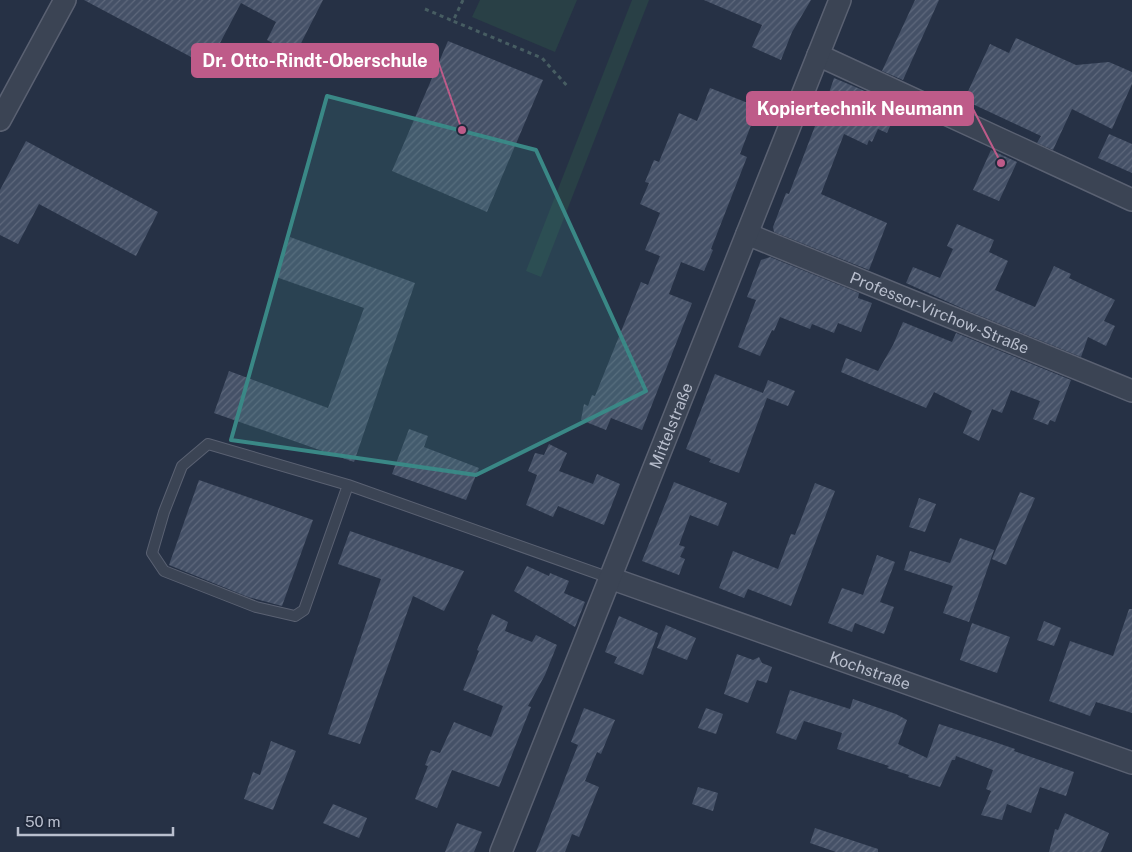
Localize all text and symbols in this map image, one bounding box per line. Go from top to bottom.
callout: Dr. Otto-Rindt-Oberschule [192,44,438,77]
text: Dr. Otto-Rindt-Oberschule [202,50,428,71]
callout: Kopiertechnik Neumann [747,92,973,125]
text: Kopiertechnik Neumann [757,98,963,119]
street label: Professor-Virchow-Straße [847,268,1032,358]
street label: Mittelstraße [646,380,697,471]
street label: Kochstraße [827,648,913,694]
scale bar [18,804,172,836]
text: 50 m [25,813,60,830]

